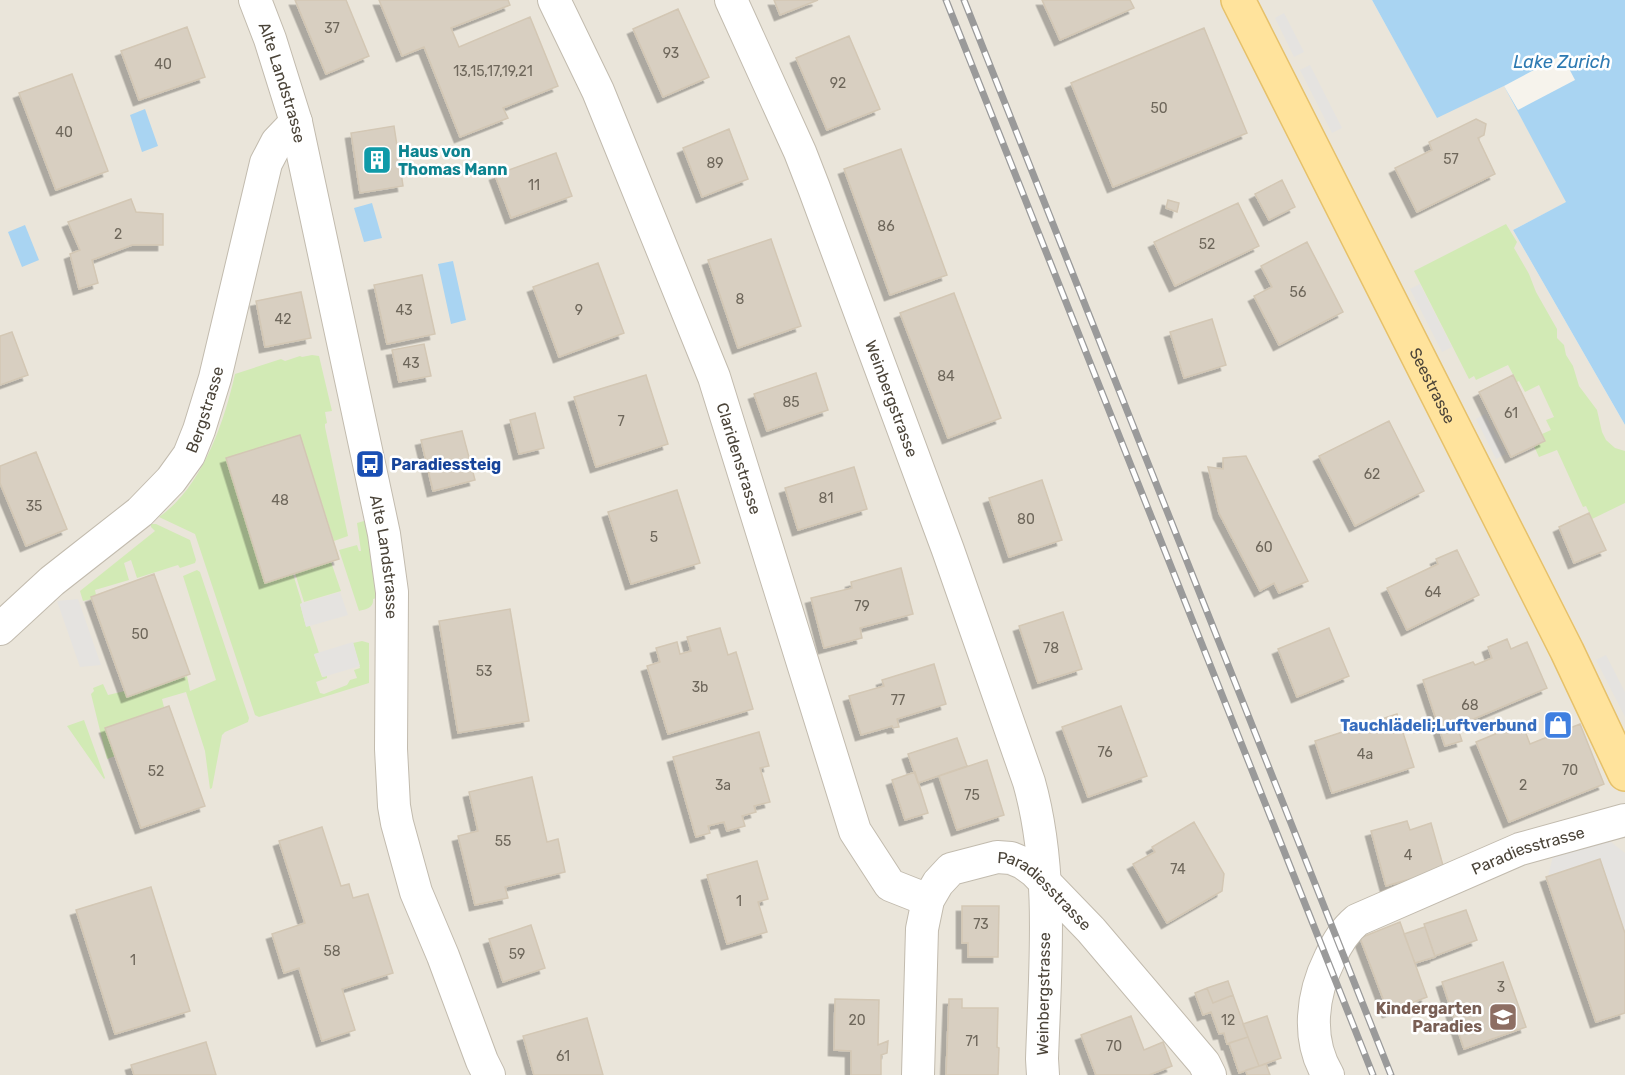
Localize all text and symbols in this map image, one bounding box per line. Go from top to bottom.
street label: Alte Landstrasse [254,19,309,145]
house number: 37 [324,20,340,37]
house number: 93 [663,45,679,62]
water label: Lake Zurich [1513,51,1611,73]
house number: 40 [154,56,172,73]
house number: 13,15,17,19,21 [453,63,533,80]
house number: 92 [830,75,846,92]
house number: 50 [1150,100,1168,117]
house number: 40 [55,124,73,141]
place label: Haus von Thomas Mann [398,142,508,179]
building icon: Haus von Thomas Mann [361,144,393,176]
house number: 57 [1443,151,1459,168]
house number: 89 [706,155,724,172]
house number: 11 [528,177,540,194]
house number: 86 [877,218,895,235]
house number: 2 [114,226,122,243]
house number: 52 [1199,236,1215,253]
house number: 56 [1290,284,1306,301]
house number: 8 [736,291,745,308]
house number: 43 [395,302,413,319]
house number: 9 [575,302,583,319]
house number: 42 [275,311,291,328]
street label: Weinbergstrasse [861,337,922,460]
street label: Seestrasse [1405,345,1459,427]
house number: 43 [402,355,420,372]
street label: Bergstrasse [182,365,227,456]
house number: 84 [937,368,955,385]
house number: 85 [782,394,800,411]
street label: Claridenstrasse [713,400,765,517]
house number: 61 [1504,405,1518,422]
house number: 7 [617,413,625,430]
bus stop icon: Paradiessteig [354,448,386,480]
place label: Paradiessteig [391,455,501,474]
house number: 62 [1364,466,1380,483]
house number: 81 [819,490,833,507]
house number: 48 [271,492,289,509]
street label: Alte Landstrasse [366,493,401,619]
house number: 35 [26,498,42,515]
house number: 80 [1017,511,1035,528]
house number: 5 [650,529,658,546]
house number: 60 [1255,539,1273,556]
house number: 64 [1424,584,1442,601]
house number: 79 [854,598,870,615]
house number: 50 [131,626,149,643]
house number: 78 [1043,640,1059,657]
house number: 53 [476,663,492,680]
house number: 3b [692,679,708,696]
house number: 77 [891,692,905,709]
house number: 68 [1461,697,1479,714]
shop icon: Tauchlädeli;Luftverbund [1542,709,1574,741]
place label: Tauchlädeli;Luftverbund [1340,716,1537,735]
house number: 76 [1097,744,1113,761]
house number: 4a [1357,746,1373,763]
house number: 70 [1562,762,1578,779]
house number: 52 [148,763,164,780]
house number: 3a [715,777,731,794]
house number: 2 [1519,777,1527,794]
house number: 75 [964,787,980,804]
street label: Paradiesstrasse [1468,823,1587,879]
house number: 55 [495,833,511,850]
house number: 4 [1404,847,1413,864]
street label: Paradiesstrasse [997,848,1095,935]
house number: 74 [1170,861,1186,878]
house number: 1 [736,893,742,910]
house number: 73 [973,916,989,933]
street label: Weinbergstrasse [1033,932,1054,1056]
house number: 58 [323,943,341,960]
house number: 59 [509,946,525,963]
house number: 1 [130,952,136,969]
house number: 3 [1497,979,1505,996]
place label: Kindergarten Paradies [1376,999,1482,1036]
school or university icon: Kindergarten Paradies [1487,1001,1519,1033]
house number: 20 [848,1012,866,1029]
house number: 12 [1221,1012,1235,1029]
house number: 71 [965,1033,979,1050]
house number: 70 [1106,1038,1122,1055]
house number: 61 [556,1048,570,1065]

